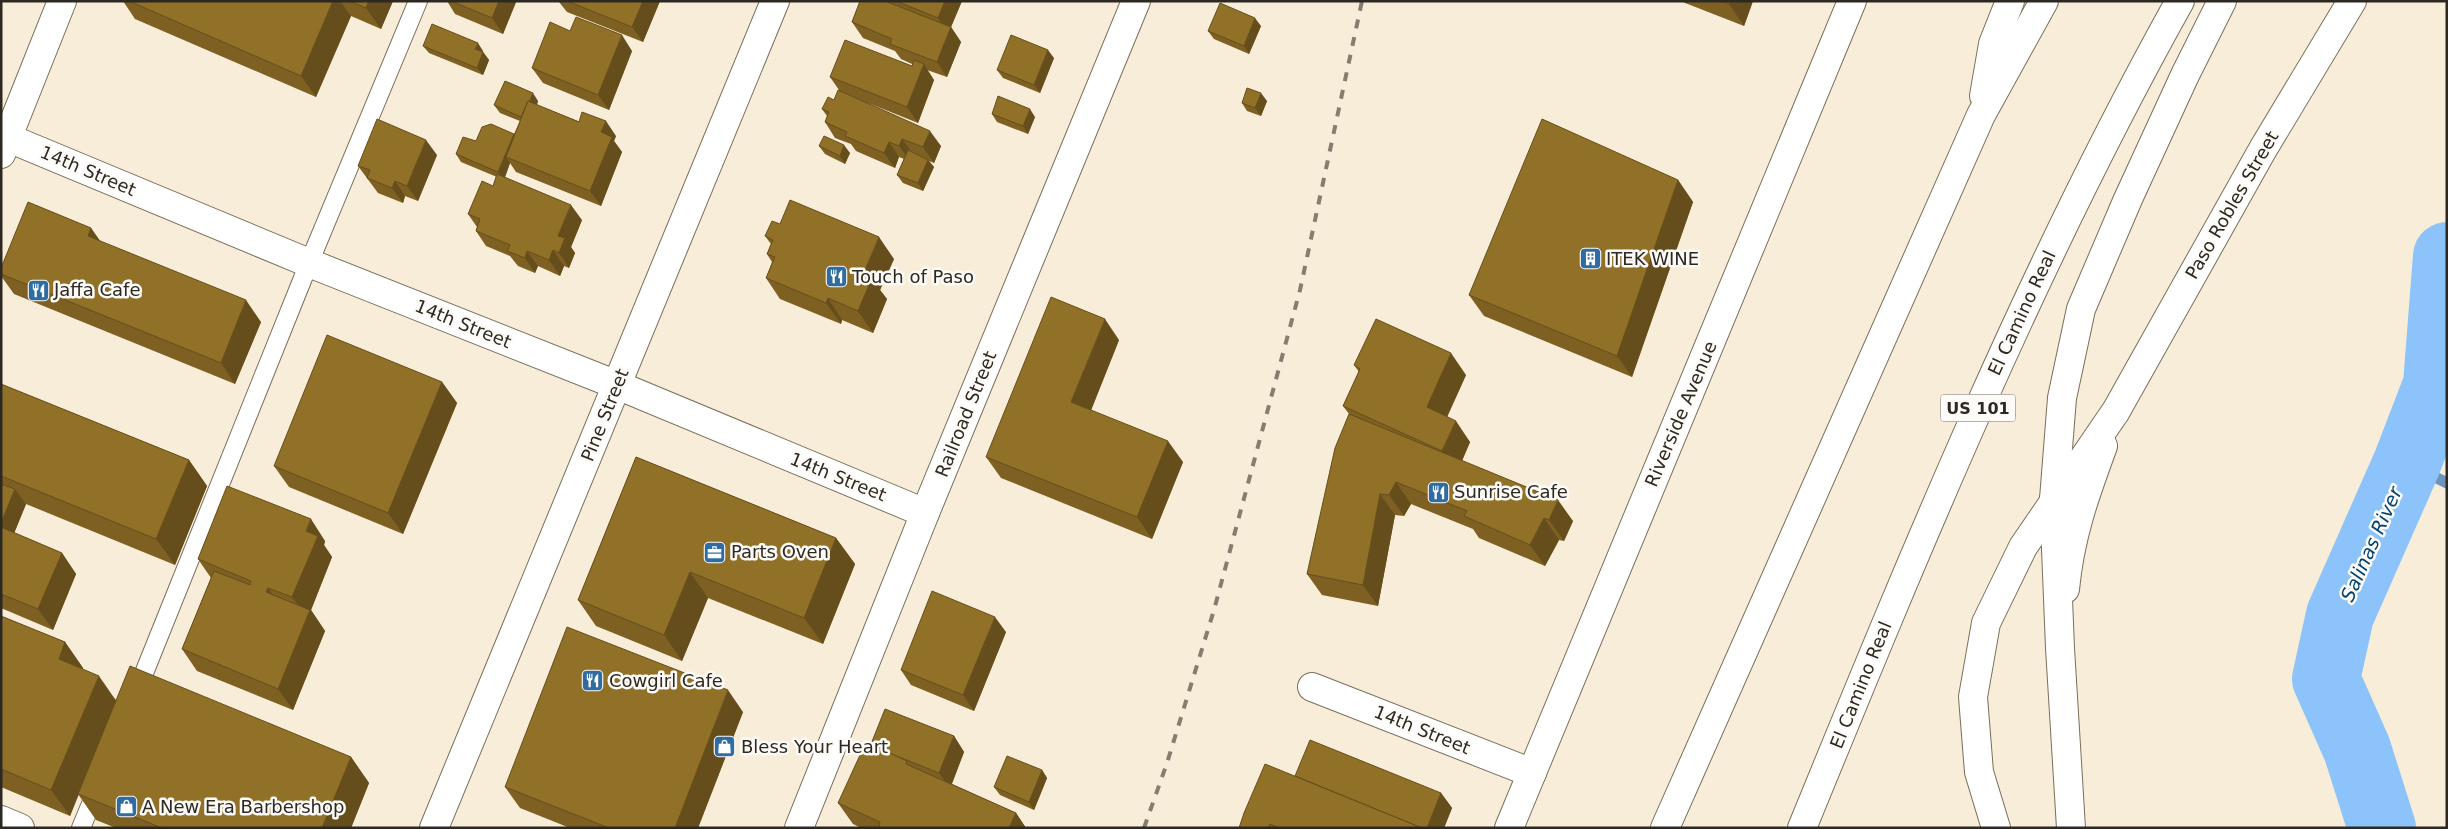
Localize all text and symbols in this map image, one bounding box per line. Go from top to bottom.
street label: Paso Robles Street [2181,127,2282,282]
street label: 14th Street [37,141,139,200]
building icon: ITEK WINE [1578,247,1602,271]
street label: El Camino Real [1983,247,2060,378]
place label: ITEK WINE [1606,248,1699,269]
restaurant icon: Touch of Paso [824,265,848,289]
place label: Touch of Paso [851,266,974,287]
restaurant icon: Jaffa Cafe [26,278,50,302]
place label: Jaffa Cafe [53,279,141,300]
street label: 14th Street [412,295,514,352]
street label: Riverside Avenue [1640,338,1721,490]
street label: Railroad Street [931,348,1000,480]
street label: Pine Street [576,365,633,464]
road number: US 101 [1940,394,2016,422]
street label: 14th Street [787,448,889,505]
restaurant icon: Sunrise Cafe [1426,480,1450,504]
place label: Sunrise Cafe [1454,481,1568,502]
water label: Salinas River [2336,482,2407,605]
office icon: Parts Oven [703,540,727,564]
place label: Parts Oven [731,541,829,562]
street label: El Camino Real [1825,618,1896,751]
restaurant icon: Cowgirl Cafe [581,669,605,693]
place label: Cowgirl Cafe [609,670,723,691]
street label: 14th Street [1371,701,1473,758]
shop icon: Bless Your Heart [713,735,737,759]
place label: Bless Your Heart [741,736,888,757]
shop icon: A New Era Barbershop [114,795,138,819]
place label: A New Era Barbershop [142,796,344,817]

